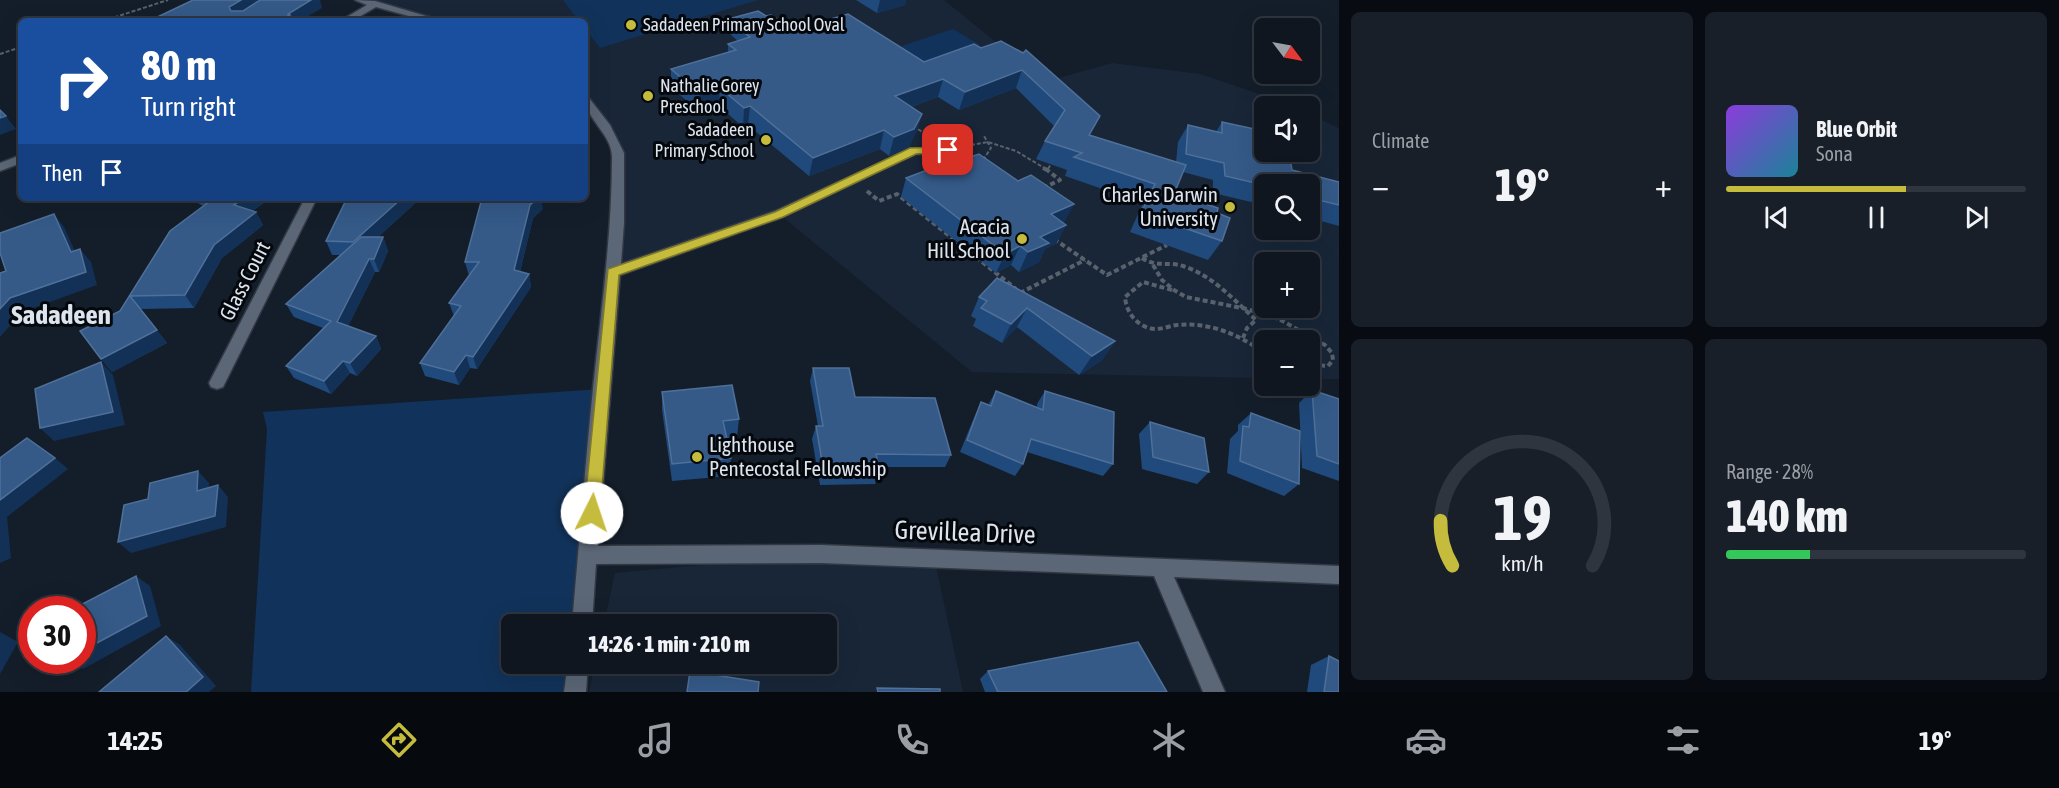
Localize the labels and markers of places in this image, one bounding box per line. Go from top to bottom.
place label: Sadadeen Primary School Oval [643,14,845,35]
marker: Sadadeen Primary School Oval [624,18,638,32]
place label: Nathalie Gorey Preschool [660,75,760,117]
marker: Nathalie Gorey Preschool [641,89,655,103]
place label: Sadadeen Primary School [655,119,754,161]
pin [922,124,973,175]
marker: Sadadeen Primary School [759,133,773,147]
place label: Charles Darwin University [1102,182,1218,230]
marker: Charles Darwin University [1223,200,1237,214]
place label: Acacia Hill School [927,214,1010,262]
marker: Acacia Hill School [1015,232,1029,246]
place label: Lighthouse Pentecostal Fellowship [709,432,886,480]
marker: Lighthouse Pentecostal Fellowship [690,450,704,464]

